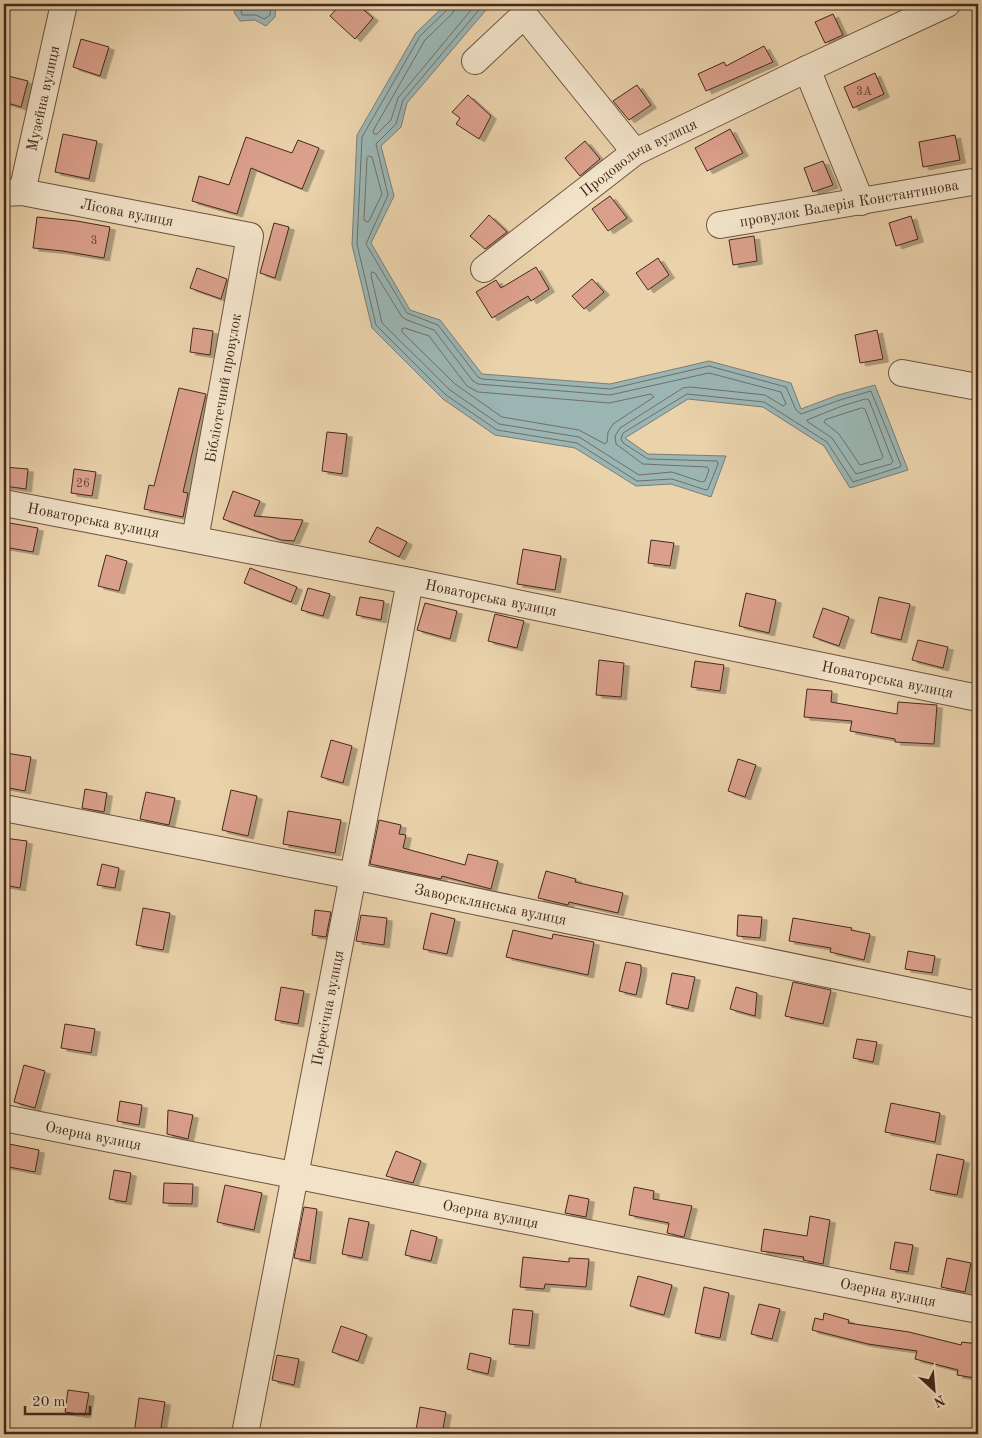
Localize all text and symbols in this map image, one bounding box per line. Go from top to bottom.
street label: Музейна вулиця [25,44,64,153]
house number: 3A [856,86,872,98]
street label: Продовольча вулиця [578,117,700,200]
street label: провулок Валерія Константинова [739,178,961,231]
street label: Лісова вулиця [79,197,175,230]
house number: 3 [91,235,97,247]
street label: Бібліотечний провулок [204,312,245,464]
house number: 26 [76,478,90,490]
street label: Новаторська вулиця [26,502,161,542]
street label: Новаторська вулиця [423,578,558,620]
street label: Новаторська вулиця [820,660,955,702]
street label: Заворсклянська вулиця [413,883,568,929]
street label: Пересічна вулиця [310,949,347,1067]
street label: Озерна вулиця [44,1120,143,1154]
street label: Озерна вулиця [441,1199,540,1232]
street label: Озерна вулиця [838,1277,937,1311]
north arrow [910,1366,960,1416]
scale bar [25,1383,90,1415]
text: N [931,1392,947,1410]
text: 20 m [32,1395,66,1410]

